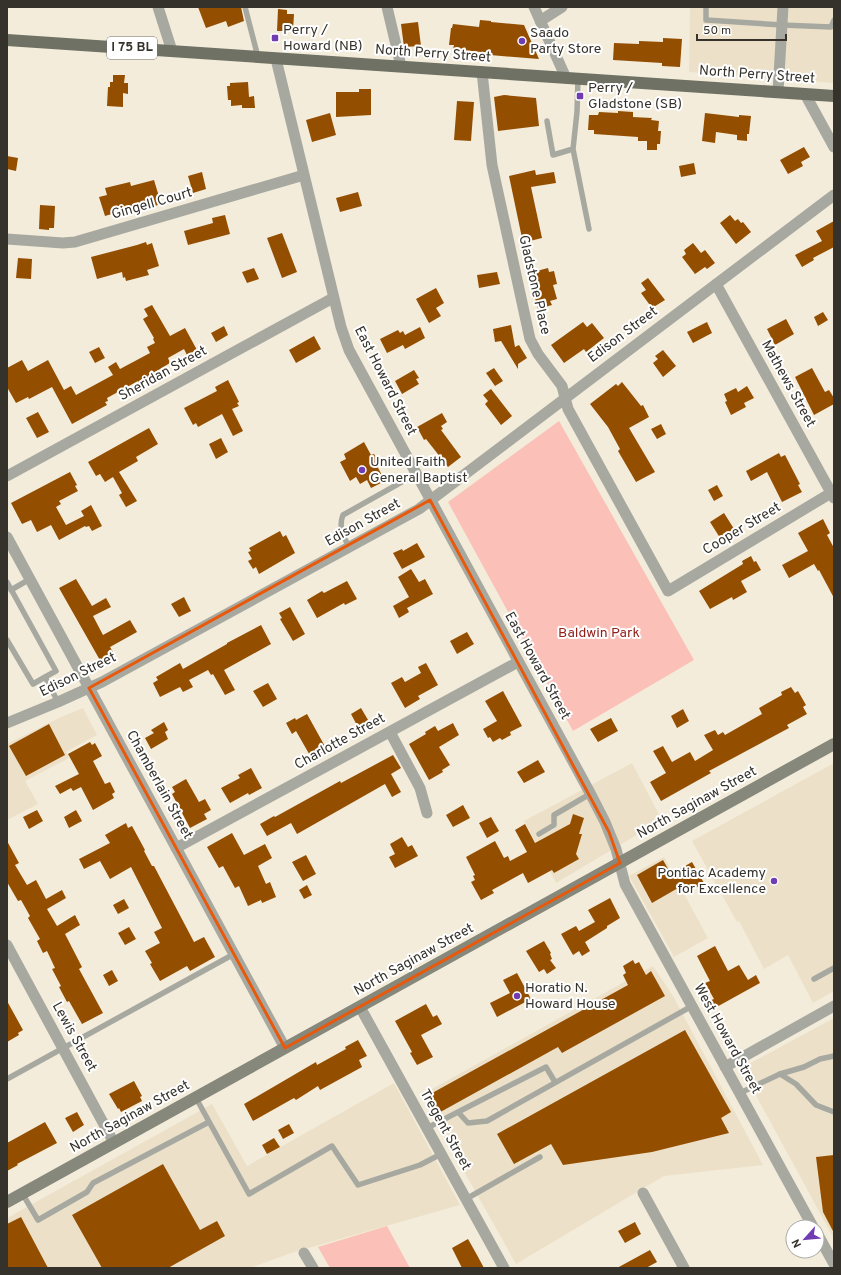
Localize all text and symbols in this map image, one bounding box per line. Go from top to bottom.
scale bar [697,16,786,42]
place label: Perry / Howard (NB) [283,22,363,55]
text: 50 m [703,23,731,39]
place label: Saado Party Store [530,25,601,58]
marker: Perry / Howard (NB) [270,33,280,43]
marker: Saado Party Store [517,36,527,46]
road number: I 75 BL [107,37,157,59]
street label: North Perry Street [374,41,492,67]
street label: North Perry Street [698,62,816,88]
place label: Perry / Gladstone (SB) [588,80,682,113]
marker: Perry / Gladstone (SB) [575,91,585,101]
street label: Gingell Court [110,184,194,224]
street label: Gladstone Place [514,234,554,336]
street label: Edison Street [585,303,661,367]
street label: East Howard Street [350,323,420,439]
street label: Mathews Street [757,338,819,430]
street label: Sheridan Street [116,343,210,405]
place label: United Faith General Baptist [370,454,467,487]
marker: United Faith General Baptist [357,465,367,475]
street label: Edison Street [322,495,404,551]
street label: Cooper Street [700,499,784,559]
street label: East Howard Street [500,609,574,723]
park label: Baldwin Park [558,625,640,642]
street label: Edison Street [37,649,119,701]
street label: Charlotte Street [292,710,388,774]
street label: Chamberlain Street [122,728,196,842]
street label: North Saginaw Street [634,763,760,843]
place label: Pontiac Academy for Excellence [657,865,766,898]
marker: Pontiac Academy for Excellence [769,876,779,886]
street label: North Saginaw Street [351,920,477,1000]
place label: Horatio N. Howard House [525,980,616,1013]
street label: West Howard Street [690,981,764,1097]
marker: Horatio N. Howard House [512,991,522,1001]
street label: Lewis Street [48,999,100,1075]
street label: North Saginaw Street [67,1077,193,1157]
street label: Tregent Street [416,1086,474,1174]
north arrow [785,1219,825,1259]
text: N [789,1236,805,1250]

